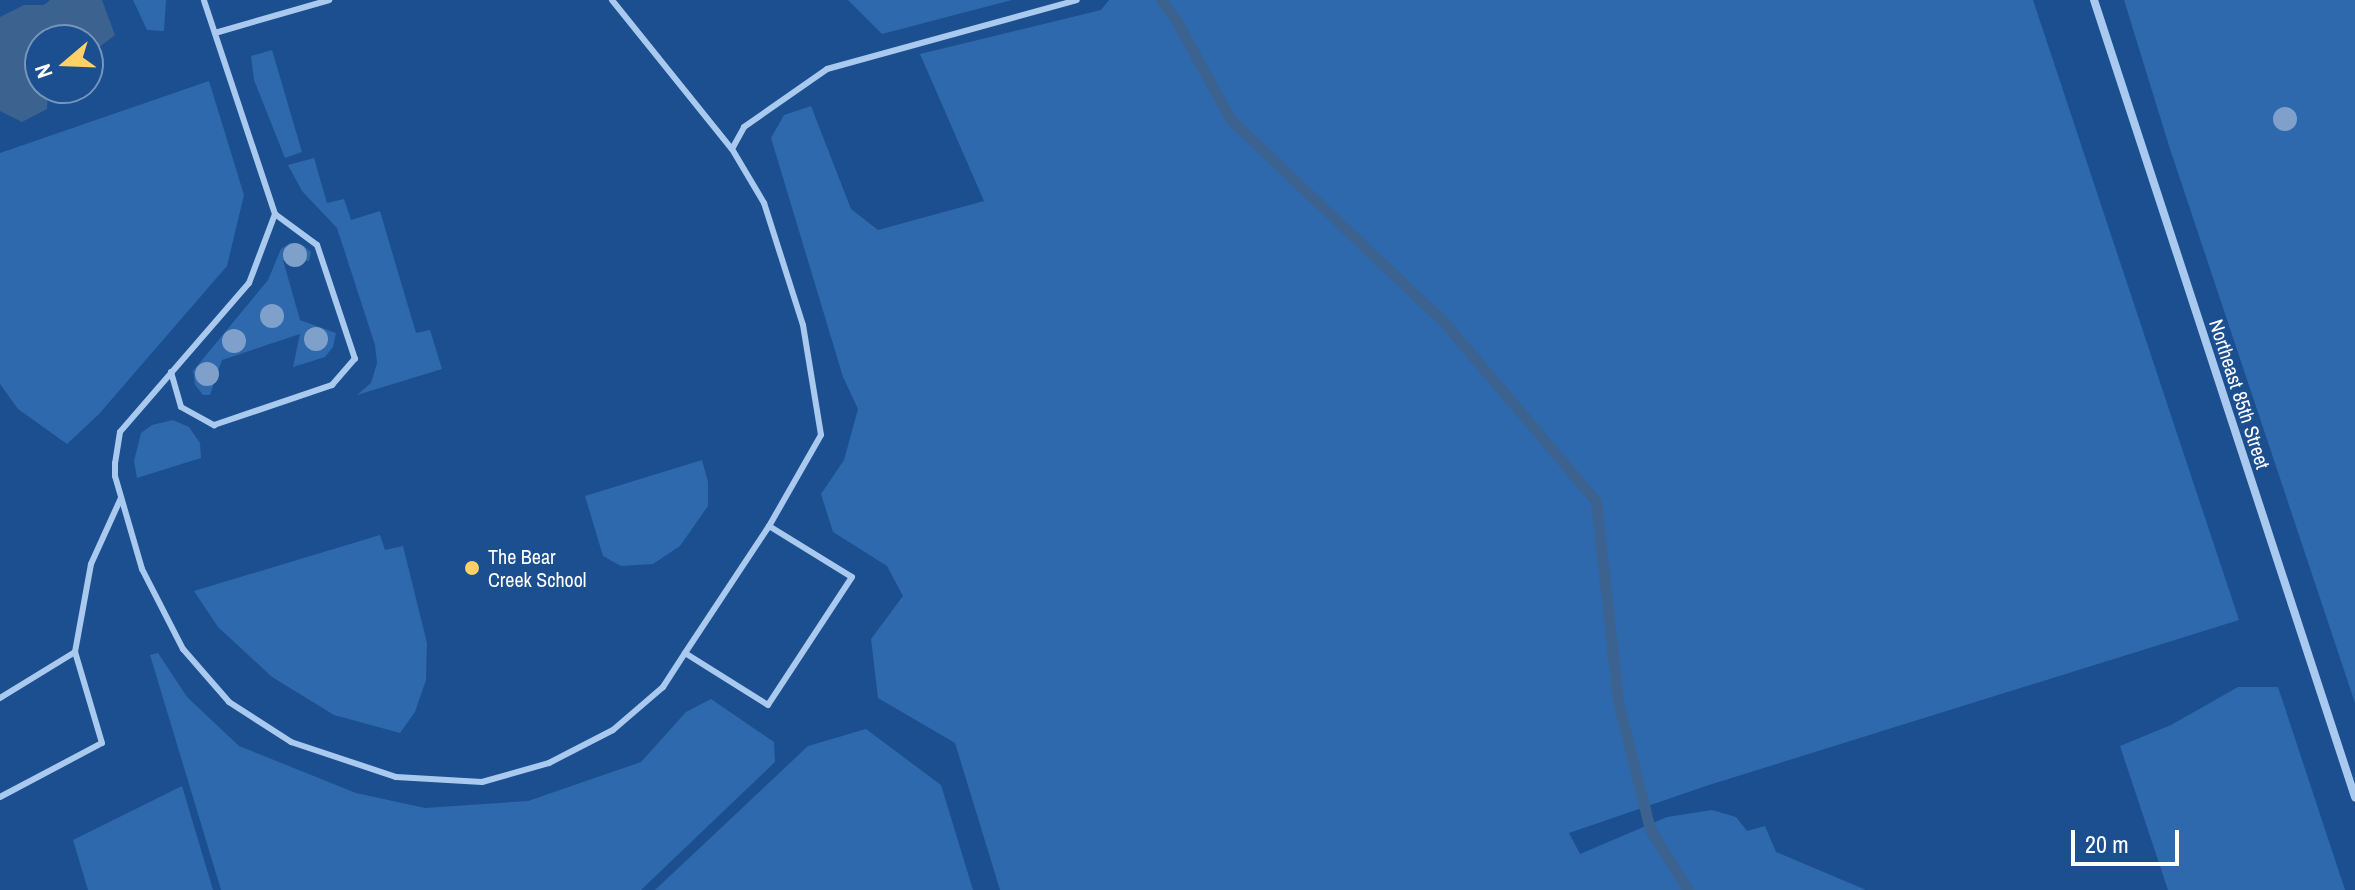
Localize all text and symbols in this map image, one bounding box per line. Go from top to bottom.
north arrow [24,24,104,104]
text: N [27,60,60,82]
street label: Northeast 85th Street [2204,316,2276,472]
place label: The Bear Creek School [488,544,586,591]
marker: The Bear Creek School [463,559,481,577]
scale bar [2075,814,2183,864]
text: 20 m [2085,828,2129,860]

